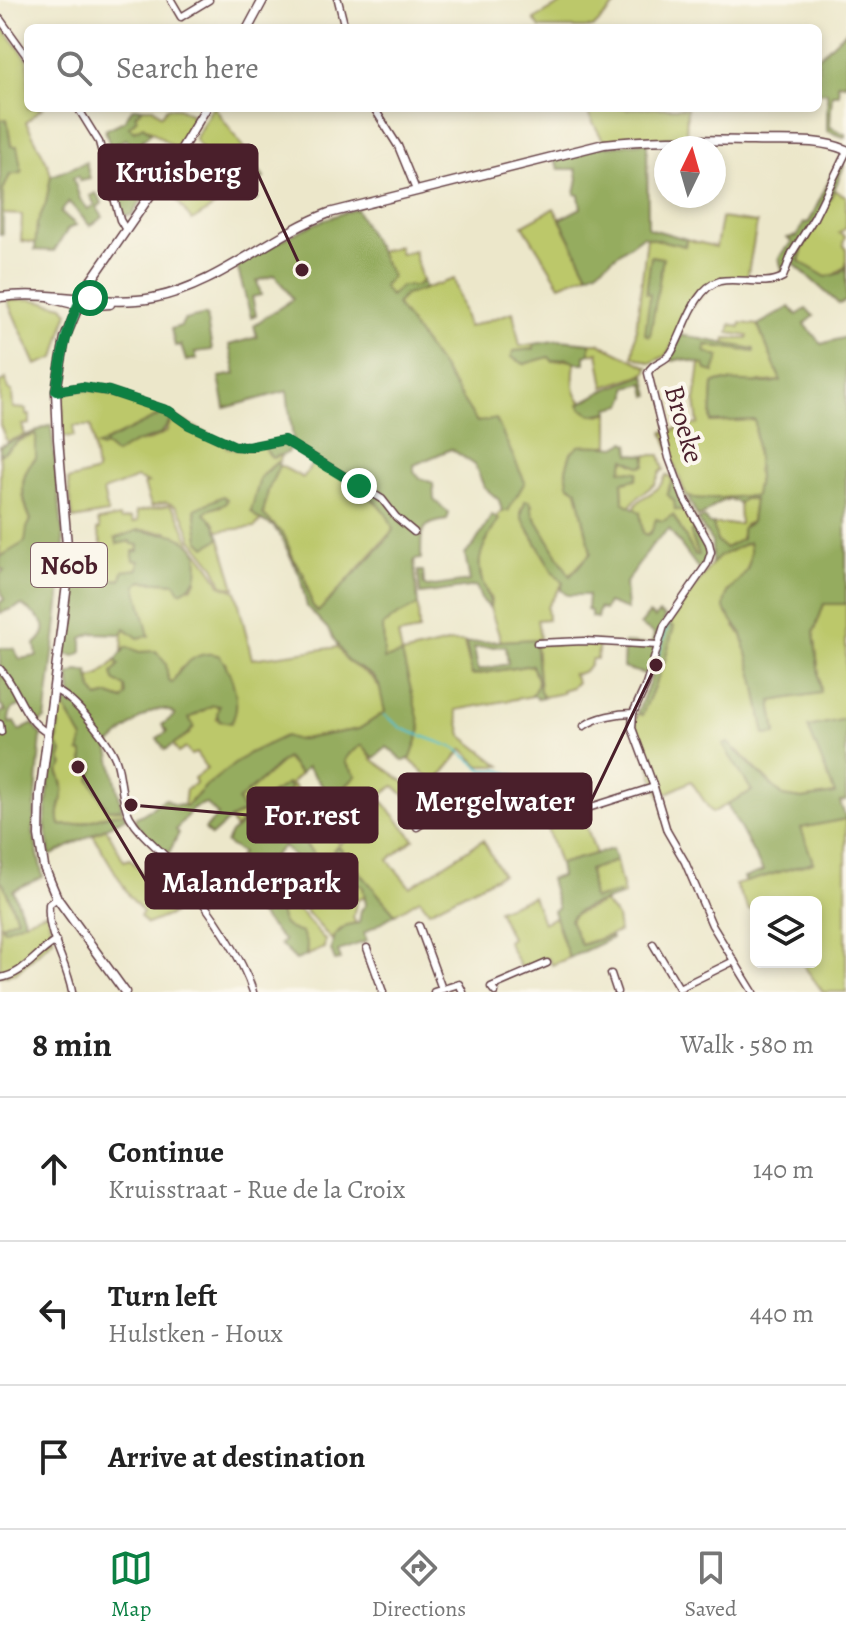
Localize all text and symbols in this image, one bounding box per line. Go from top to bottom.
search box [24,24,822,112]
icon: search [52,46,96,90]
text: Search here [116,48,259,88]
north arrow [654,136,726,208]
callout: Kruisberg [99,145,257,199]
text: Kruisberg [115,152,242,192]
route start [72,280,108,316]
street label: Broeke [655,381,713,467]
route end [341,468,377,504]
road number: N60b [31,543,107,587]
callout: Mergelwater [399,774,591,828]
text: Mergelwater [415,781,575,821]
callout: For.rest [248,788,377,842]
text: For.rest [264,795,360,835]
callout: Malanderpark [146,854,357,908]
text: Malanderpark [161,862,341,902]
map controls [750,896,822,968]
button: layers [750,896,822,968]
text: 8 min [32,1021,112,1068]
text: Walk · 580 m [681,1027,814,1062]
text: Continue [108,1132,224,1172]
icon: ahead [32,1147,76,1191]
text: 140 m [753,1152,814,1187]
text: Kruisstraat - Rue de la Croix [108,1172,405,1207]
text: Turn left [108,1276,217,1316]
icon: left [32,1291,76,1335]
text: 440 m [750,1296,814,1331]
text: Hulstken - Houx [108,1316,283,1351]
icon: arrive [32,1435,76,1479]
text: Arrive at destination [108,1437,365,1477]
tab: Map [109,1546,153,1624]
tab: Directions [372,1546,466,1624]
tab: Saved [685,1546,737,1624]

